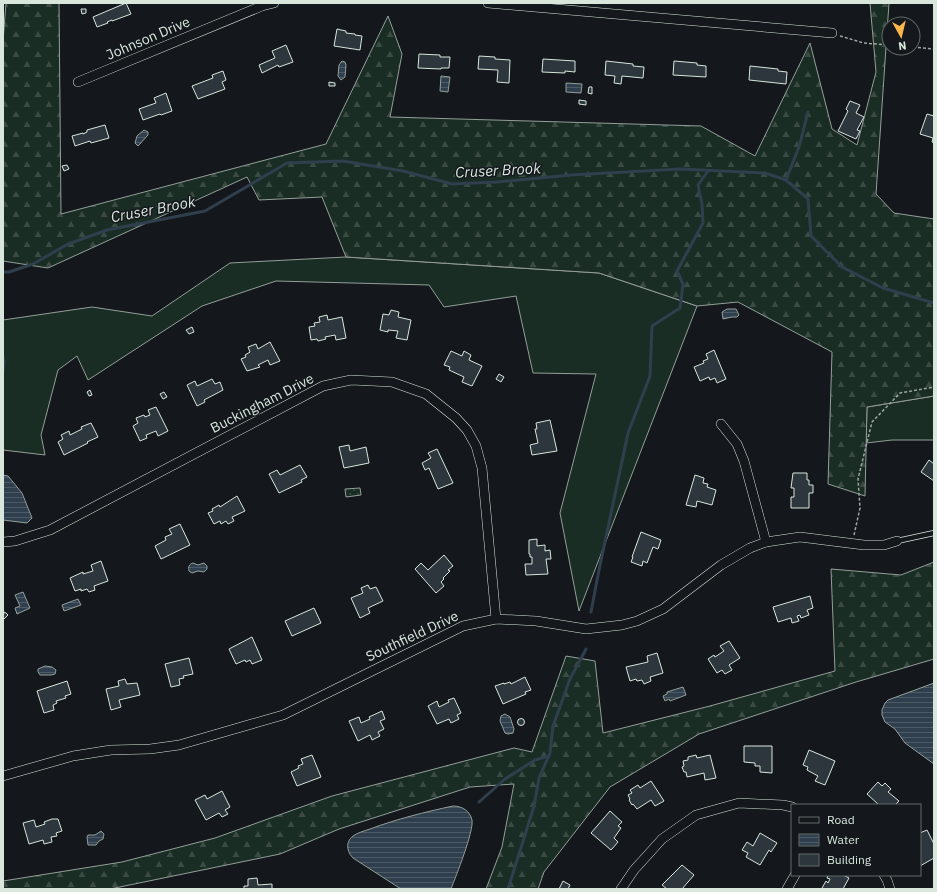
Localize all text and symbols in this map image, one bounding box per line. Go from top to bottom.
street label: Johnson Drive [103,12,193,64]
north arrow [881,16,921,56]
text: N [897,38,907,53]
water label: Cruser Brook [455,158,542,182]
water label: Cruser Brook [109,191,197,227]
street label: Buckingham Drive [207,369,317,437]
street label: Southfield Drive [363,607,461,665]
legend [791,804,921,876]
text: Road [827,812,855,827]
text: Water [827,832,860,847]
text: Building [827,852,872,867]

